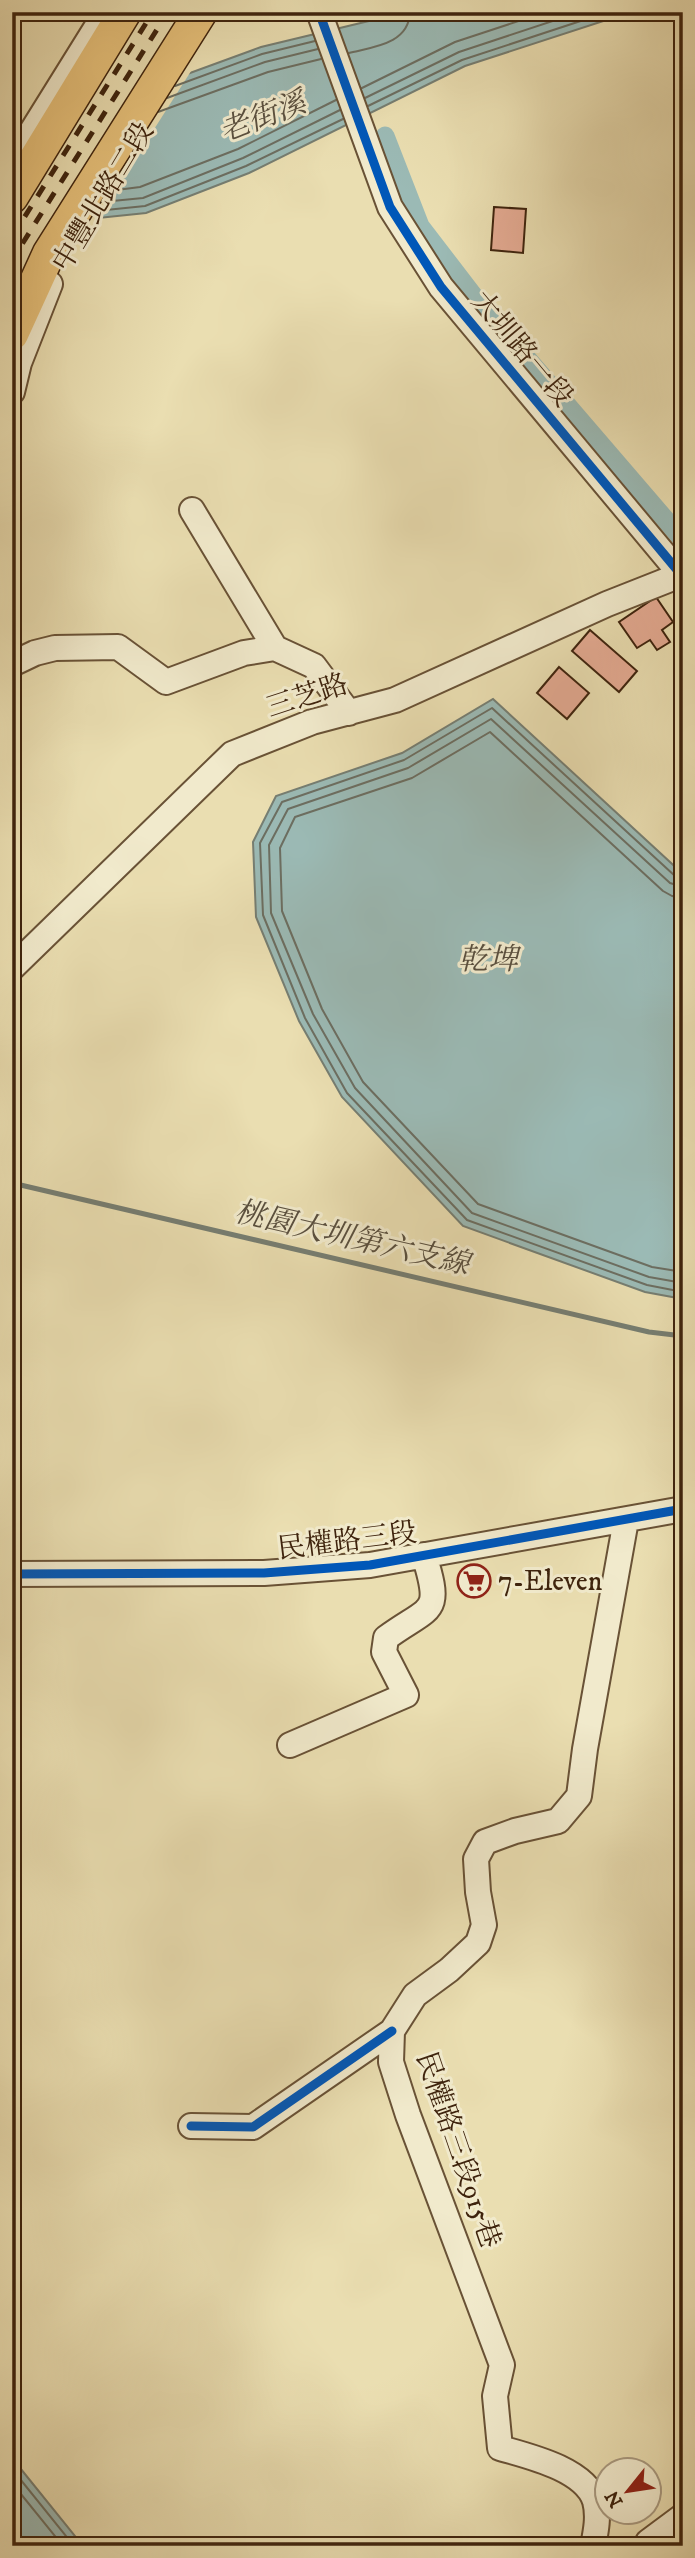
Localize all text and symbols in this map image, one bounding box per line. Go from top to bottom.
water label: 老街溪 [214,84,314,151]
street label: 中豐北路二段 [45,116,161,278]
street label: 大圳路一段 [464,284,580,414]
street label: 三芝路 [262,666,352,726]
water label: 乾埤 [458,942,522,979]
water label: 桃園大圳第六支線 [231,1194,476,1285]
street label: 民權路三段 [275,1515,419,1567]
supermarket icon: 7-Eleven [455,1562,493,1600]
place label: 7-Eleven [498,1564,603,1599]
street label: 民權路三段915巷 [408,2047,508,2253]
north arrow [594,2456,664,2526]
text: N [601,2486,628,2511]

